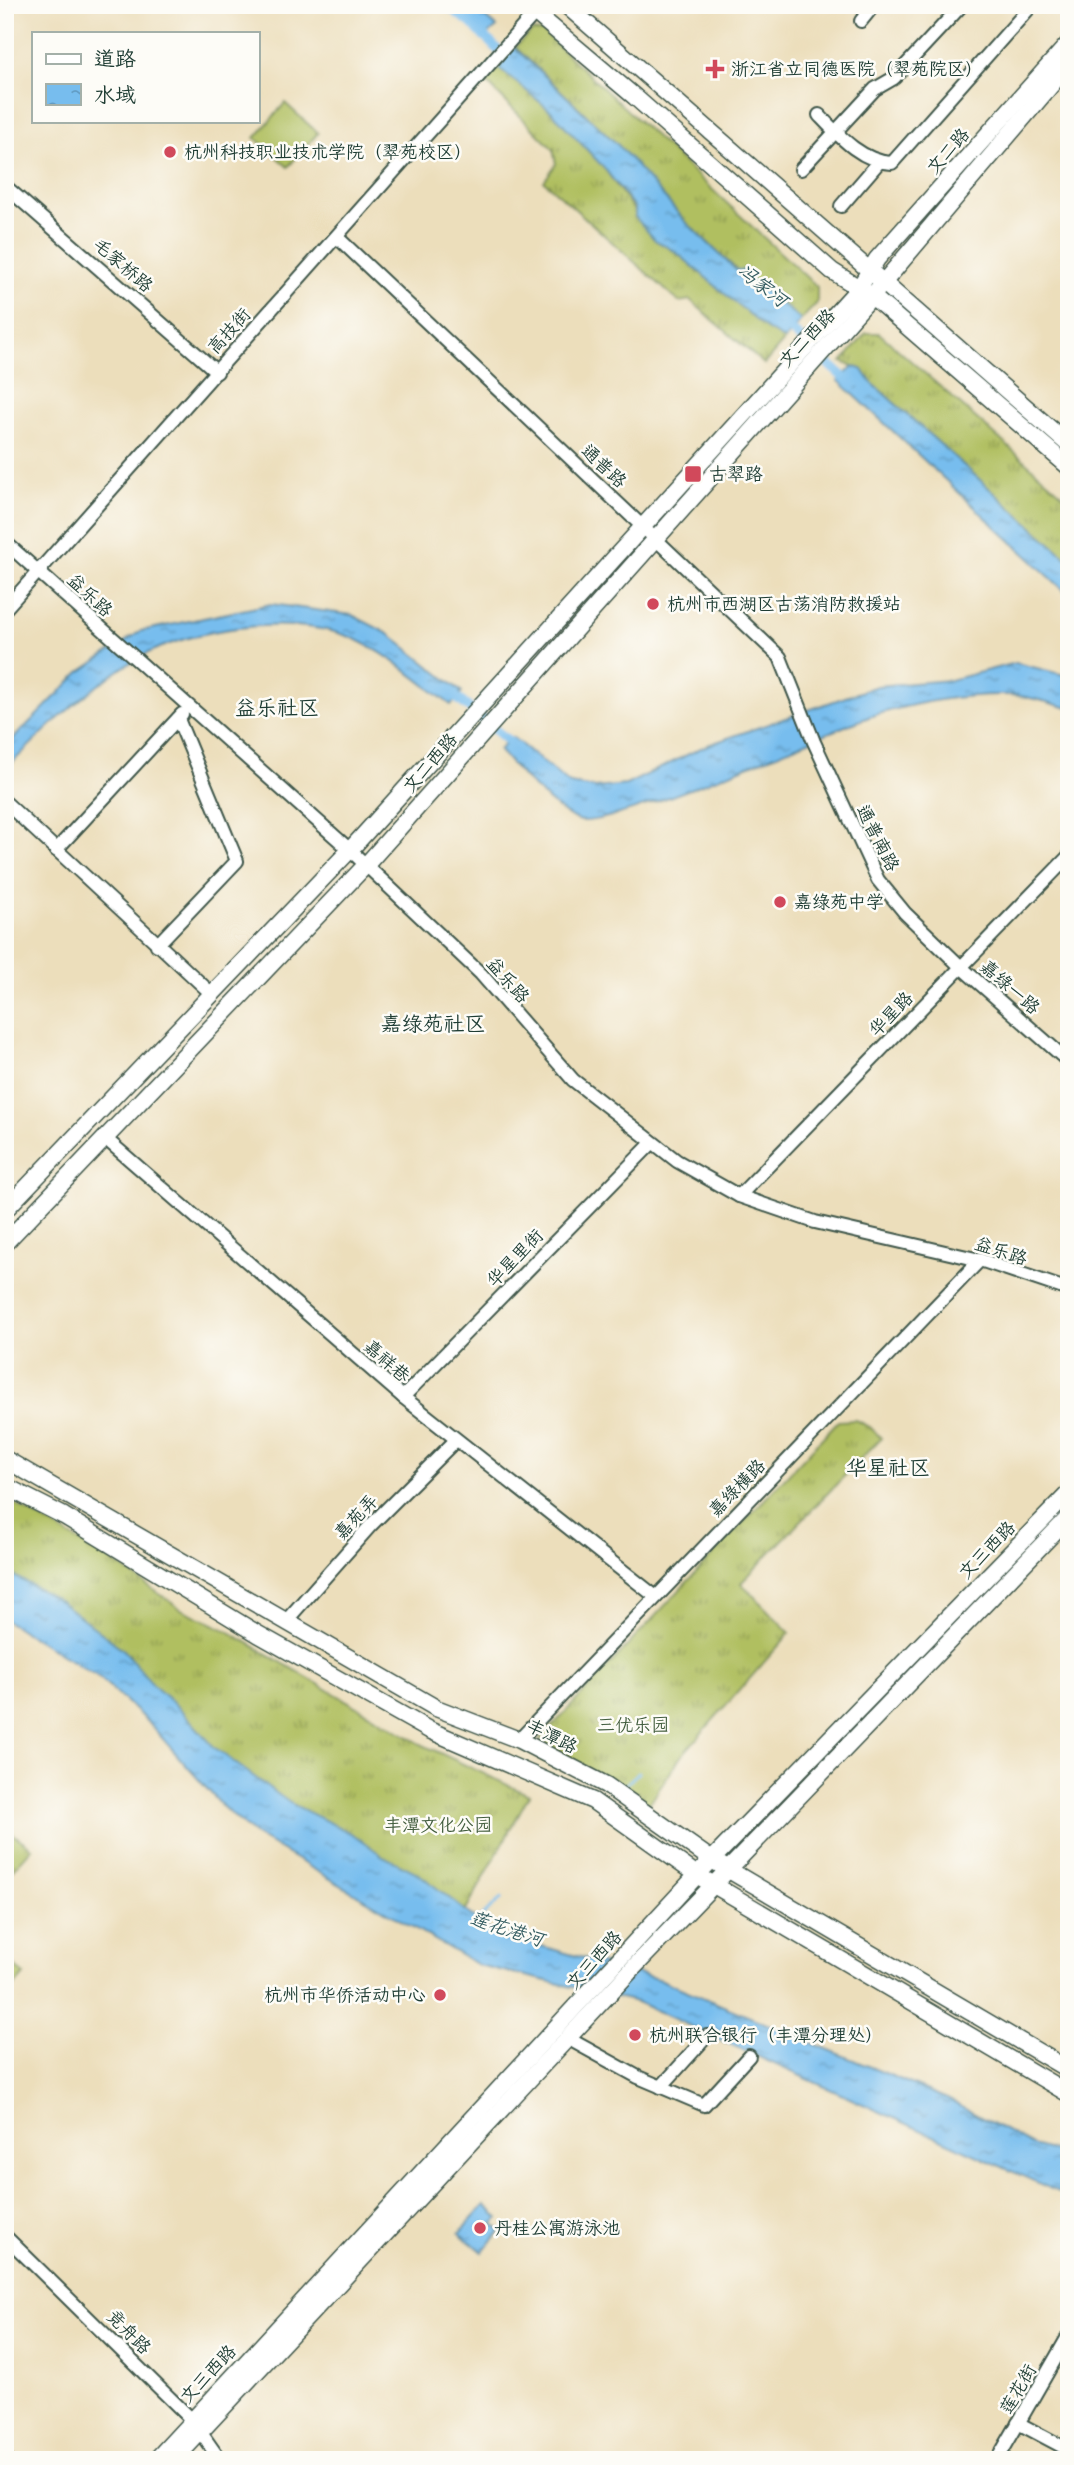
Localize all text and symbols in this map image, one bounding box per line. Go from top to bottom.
legend [32,32,259,122]
text: 道路 [94,44,136,71]
place label: 浙江省立同德医院（翠苑院区） [731,56,983,80]
marker: 浙江省立同德医院（翠苑院区） [705,59,725,79]
text: 水域 [94,80,136,107]
street label: 文二路 [920,122,974,179]
place label: 杭州科技职业技术学院（翠苑校区） [184,139,472,163]
marker: 杭州科技职业技术学院（翠苑校区） [162,144,178,160]
street label: 毛家桥路 [89,232,159,297]
water label: 冯家河 [733,257,796,314]
street label: 高技街 [201,302,255,358]
street label: 文二西路 [773,303,840,372]
street label: 通普路 [577,438,633,492]
place label: 古翠路 [709,461,763,485]
marker: 古翠路 [683,464,703,484]
street label: 益乐路 [63,567,119,621]
place label: 杭州市西湖区古荡消防救援站 [667,591,901,615]
marker: 杭州市西湖区古荡消防救援站 [645,596,661,612]
district label: 益乐社区 [235,693,319,720]
street label: 文二西路 [397,727,462,797]
street label: 通普南路 [852,800,906,875]
place label: 嘉绿苑中学 [794,889,884,913]
marker: 嘉绿苑中学 [772,894,788,910]
street label: 益乐路 [482,951,536,1008]
street label: 嘉绿一路 [976,954,1046,1019]
street label: 华星路 [863,986,918,1041]
district label: 嘉绿苑社区 [381,1009,486,1036]
street label: 华星里街 [481,1223,548,1292]
street label: 益乐路 [972,1230,1031,1270]
street label: 嘉祥巷 [359,1333,416,1387]
street label: 嘉绿横路 [703,1453,770,1522]
district label: 华星社区 [846,1453,930,1480]
street label: 嘉苑弄 [328,1488,382,1544]
street label: 文三西路 [953,1515,1020,1584]
street label: 丰潭路 [523,1712,582,1758]
park label: 三优乐园 [597,1712,669,1736]
park label: 丰潭文化公园 [384,1812,492,1836]
water label: 莲花港河 [467,1904,550,1952]
street label: 文三西路 [560,1925,626,1994]
place label: 杭州市华侨活动中心 [264,1982,426,2006]
marker: 杭州市华侨活动中心 [432,1987,448,2003]
place label: 杭州联合银行（丰潭分理处） [649,2022,883,2046]
marker: 杭州联合银行（丰潭分理处） [627,2027,643,2043]
place label: 丹桂公寓游泳池 [494,2215,620,2239]
marker: 丹桂公寓游泳池 [472,2220,488,2236]
street label: 竞舟路 [102,2304,157,2359]
street label: 文三西路 [174,2339,241,2408]
street label: 莲花街 [993,2359,1041,2418]

